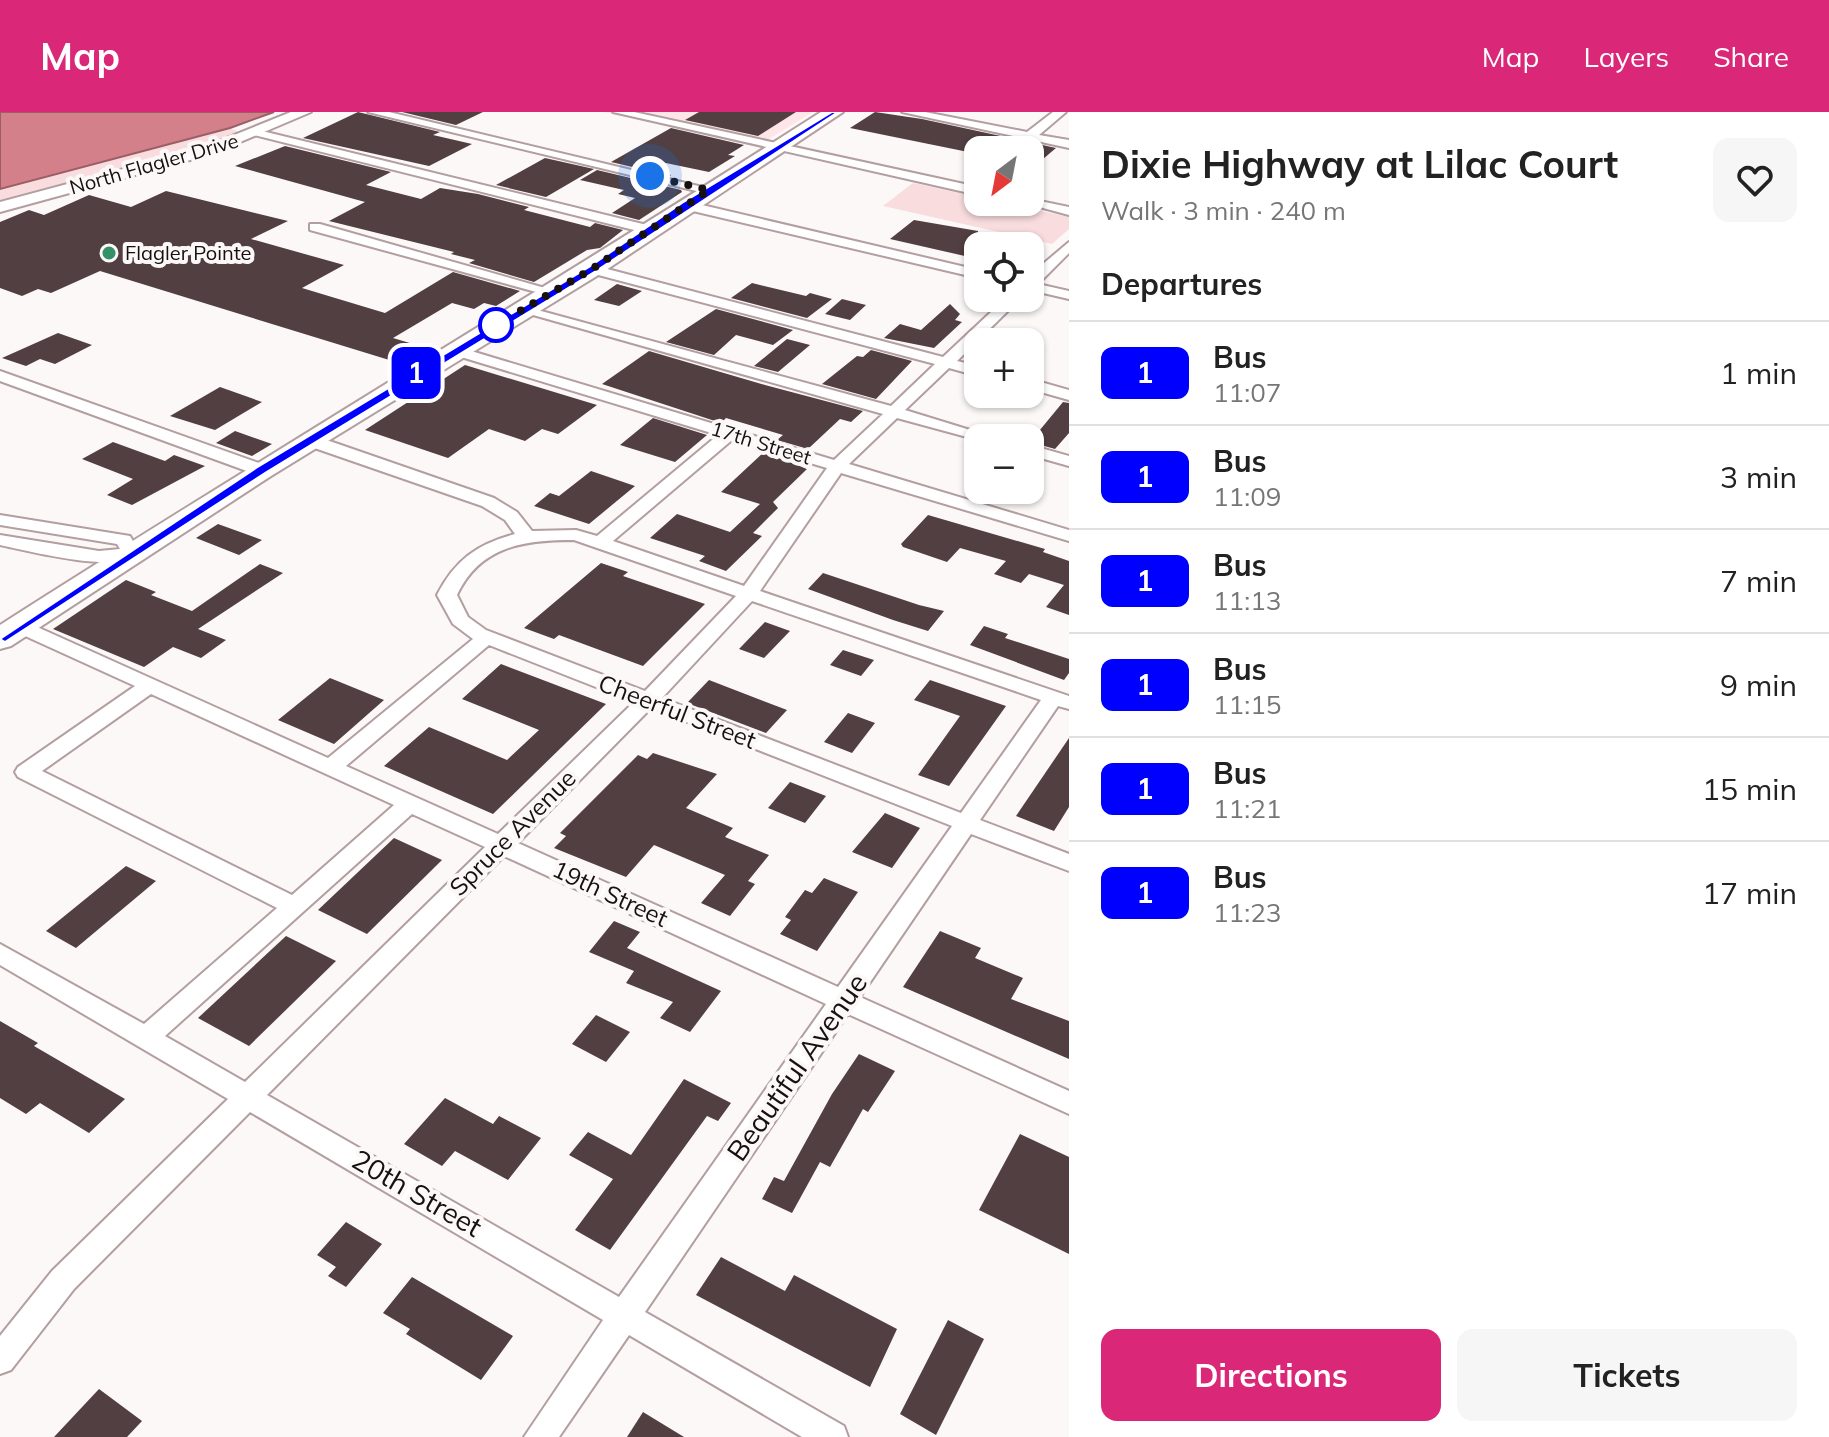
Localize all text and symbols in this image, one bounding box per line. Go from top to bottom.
text: Map [40,32,120,80]
text: Map [1482,39,1539,74]
text: Layers [1583,39,1669,74]
text: Share [1713,39,1789,74]
street label: North Flagler Drive [67,127,241,200]
north arrow [964,136,1044,216]
map controls [964,136,1044,504]
button: heart [1713,138,1797,222]
text: Dixie Highway at Lilac Court [1101,140,1618,188]
your location [630,156,670,196]
text: Walk · 3 min · 240 m [1101,194,1346,227]
button: locate [964,232,1044,312]
place label: Flagler Pointe [125,240,251,265]
marker: Flagler Pointe [100,244,118,262]
text: Departures [1101,265,1262,303]
unlabelled marker [479,308,513,342]
button: + [964,328,1044,408]
text: Bus [1213,338,1267,376]
line badge: 1 [390,347,442,399]
text: 1 min [1720,354,1797,392]
text: 1 [408,355,424,390]
text: 1 [1137,355,1153,390]
text: 11:07 [1213,376,1281,409]
street label: 17th Street [708,415,814,470]
button: − [964,424,1044,504]
text: Bus [1213,442,1267,480]
text: 3 min [1720,458,1797,496]
text: 1 [1137,459,1153,494]
text: 11:09 [1213,480,1281,513]
text: Bus [1213,546,1267,584]
text: 7 min [1720,562,1797,600]
text: 1 [1137,563,1153,598]
text: 11:13 [1213,584,1281,617]
text: Bus [1213,650,1267,688]
text: 9 min [1720,666,1797,704]
street label: Cheerful Street [594,667,760,755]
text: 1 [1137,667,1153,702]
text: 11:15 [1213,688,1281,721]
text: Bus [1213,754,1267,792]
street label: Spruce Avenue [443,763,582,902]
text: 15 min [1702,770,1797,808]
text: 1 [1137,771,1153,806]
text: 11:21 [1213,792,1281,825]
street label: 19th Street [548,853,673,933]
text: Bus [1213,858,1267,896]
text: 17 min [1702,874,1797,912]
text: 1 [1137,875,1153,910]
text: 11:23 [1213,896,1281,929]
street label: Beautiful Avenue [719,966,874,1167]
street label: 20th Street [346,1141,489,1244]
button: Directions [1101,1329,1441,1421]
button: Tickets [1457,1329,1797,1421]

